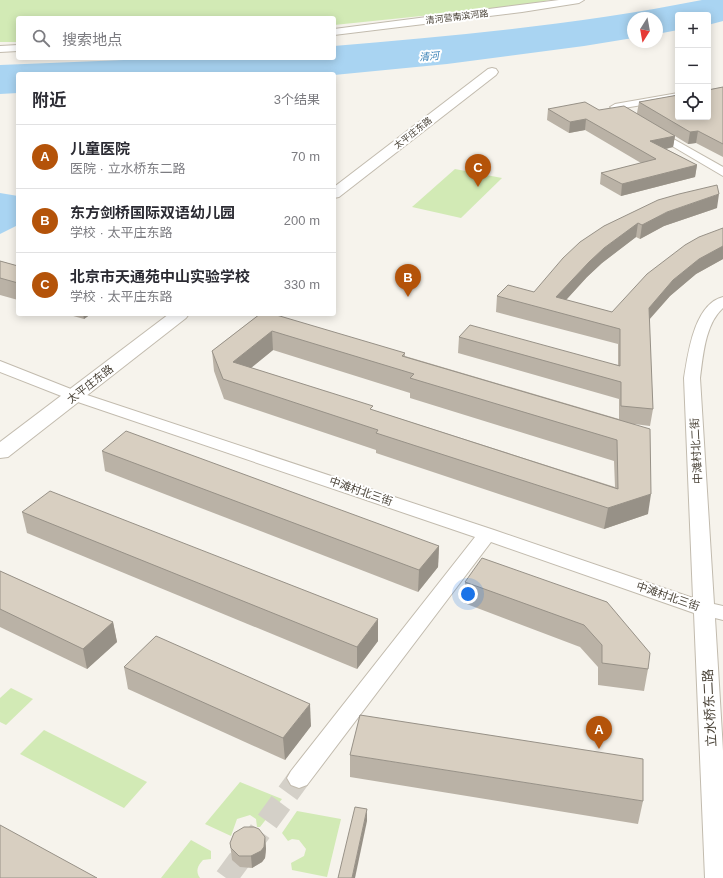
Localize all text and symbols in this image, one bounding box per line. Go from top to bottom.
street label: 清河营南滨河路 [425,8,489,26]
north arrow [627,12,663,48]
map controls [675,12,711,120]
button: + [675,12,711,48]
search box [16,16,336,60]
icon: search [30,27,52,49]
text: 搜索地点 [62,31,122,48]
button: − [675,48,711,84]
water label: 清河 [419,50,441,63]
button: locate [675,84,711,120]
text: 附近 [32,91,66,110]
text: 3个结果 [274,92,320,107]
street label: 太平庄东路 [392,115,434,151]
text: 儿童医院 [70,140,130,157]
text: A [40,149,50,164]
text: 70 m [291,149,320,164]
pin: C [465,154,491,187]
text: 医院 · 立水桥东二路 [70,161,186,176]
text: 东方剑桥国际双语幼儿园 [70,204,235,221]
text: B [40,213,50,228]
text: 200 m [284,213,320,228]
text: 学校 · 太平庄东路 [70,225,173,240]
pin: B [395,264,421,297]
text: 北京市天通苑中山实验学校 [70,268,250,285]
text: C [40,277,50,292]
text: 330 m [284,277,320,292]
text: 学校 · 太平庄东路 [70,289,173,304]
street label: 太平庄东路 [65,362,115,406]
street label: 中滩村北二街 [688,418,704,484]
street label: 中滩村北三街 [328,475,394,507]
street label: 中滩村北三街 [635,580,701,612]
your location [458,584,478,604]
street label: 立水桥东二路 [700,669,719,747]
pin: A [586,716,612,749]

